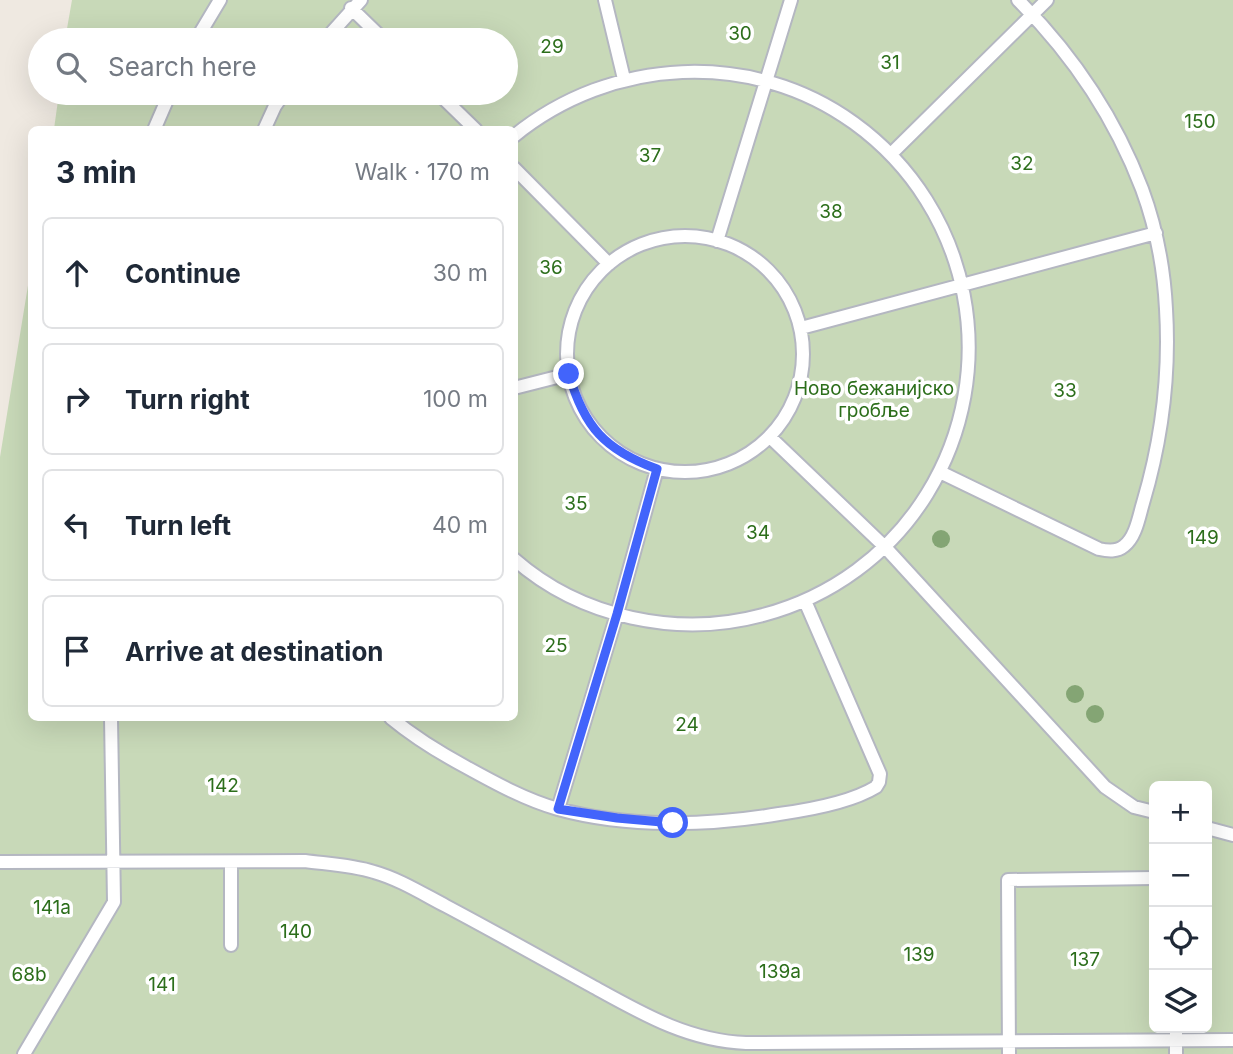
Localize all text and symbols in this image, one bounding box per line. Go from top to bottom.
park label: 30 [728,22,752,45]
search box [28,28,518,105]
park label: 29 [540,35,564,58]
icon: search [52,48,90,86]
text: Search here [108,51,257,82]
park label: 31 [880,51,900,74]
park label: 150 [1184,110,1216,133]
park label: 37 [639,144,661,167]
park label: 32 [1010,152,1034,175]
text: 3 min [56,154,137,190]
text: Walk · 170 m [355,158,490,186]
park label: 38 [819,200,843,223]
icon: ahead [58,254,96,292]
park label: 36 [539,256,563,279]
text: Continue [125,258,241,289]
text: 30 m [433,259,488,287]
route end [553,358,584,389]
park label: Ново бежанијско гробље [794,377,954,422]
park label: 33 [1053,379,1077,402]
icon: right [58,380,96,418]
text: Turn right [125,384,250,415]
text: 100 m [423,385,488,413]
park label: 35 [564,492,588,515]
icon: left [58,506,96,544]
text: Turn left [125,510,231,541]
text: 40 m [432,511,488,539]
park label: 34 [746,521,770,544]
park label: 149 [1187,526,1219,549]
icon: arrive [58,632,96,670]
park label: 25 [544,634,568,657]
text: Arrive at destination [125,636,384,667]
park label: 24 [675,713,699,736]
park label: 142 [207,774,239,797]
map controls [1149,781,1212,1033]
button: + [1149,781,1212,844]
route start [657,807,688,838]
button: − [1149,844,1212,907]
park label: 141a [33,896,71,919]
button: locate [1149,907,1212,970]
park label: 140 [280,920,312,943]
park label: 139 [903,943,935,966]
park label: 137 [1070,948,1100,971]
park label: 139a [759,960,801,983]
park label: 68b [11,963,47,986]
button: layers [1149,970,1212,1033]
park label: 141 [148,973,176,996]

